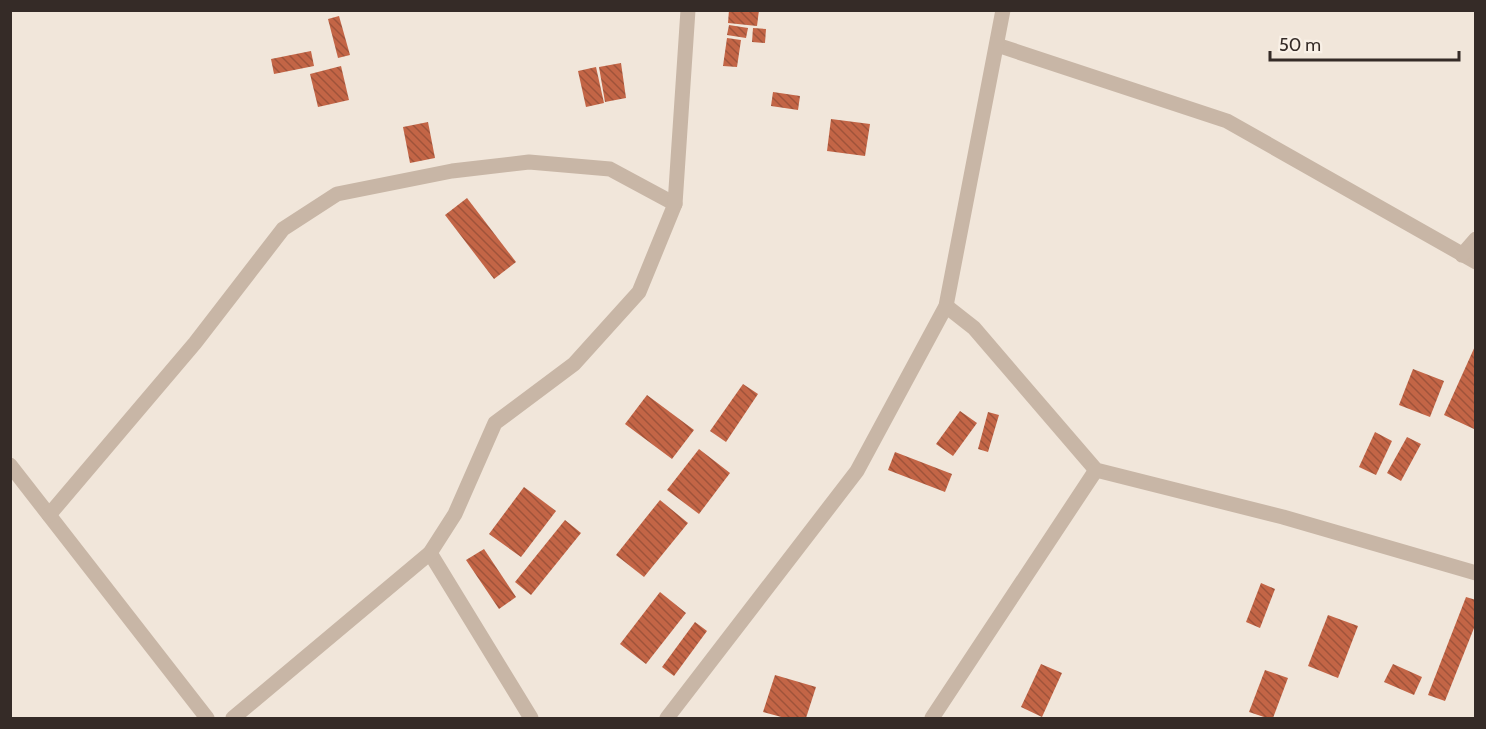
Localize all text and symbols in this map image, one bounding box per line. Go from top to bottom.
scale bar [1270,24,1459,62]
text: 50 m [1279,34,1321,56]

